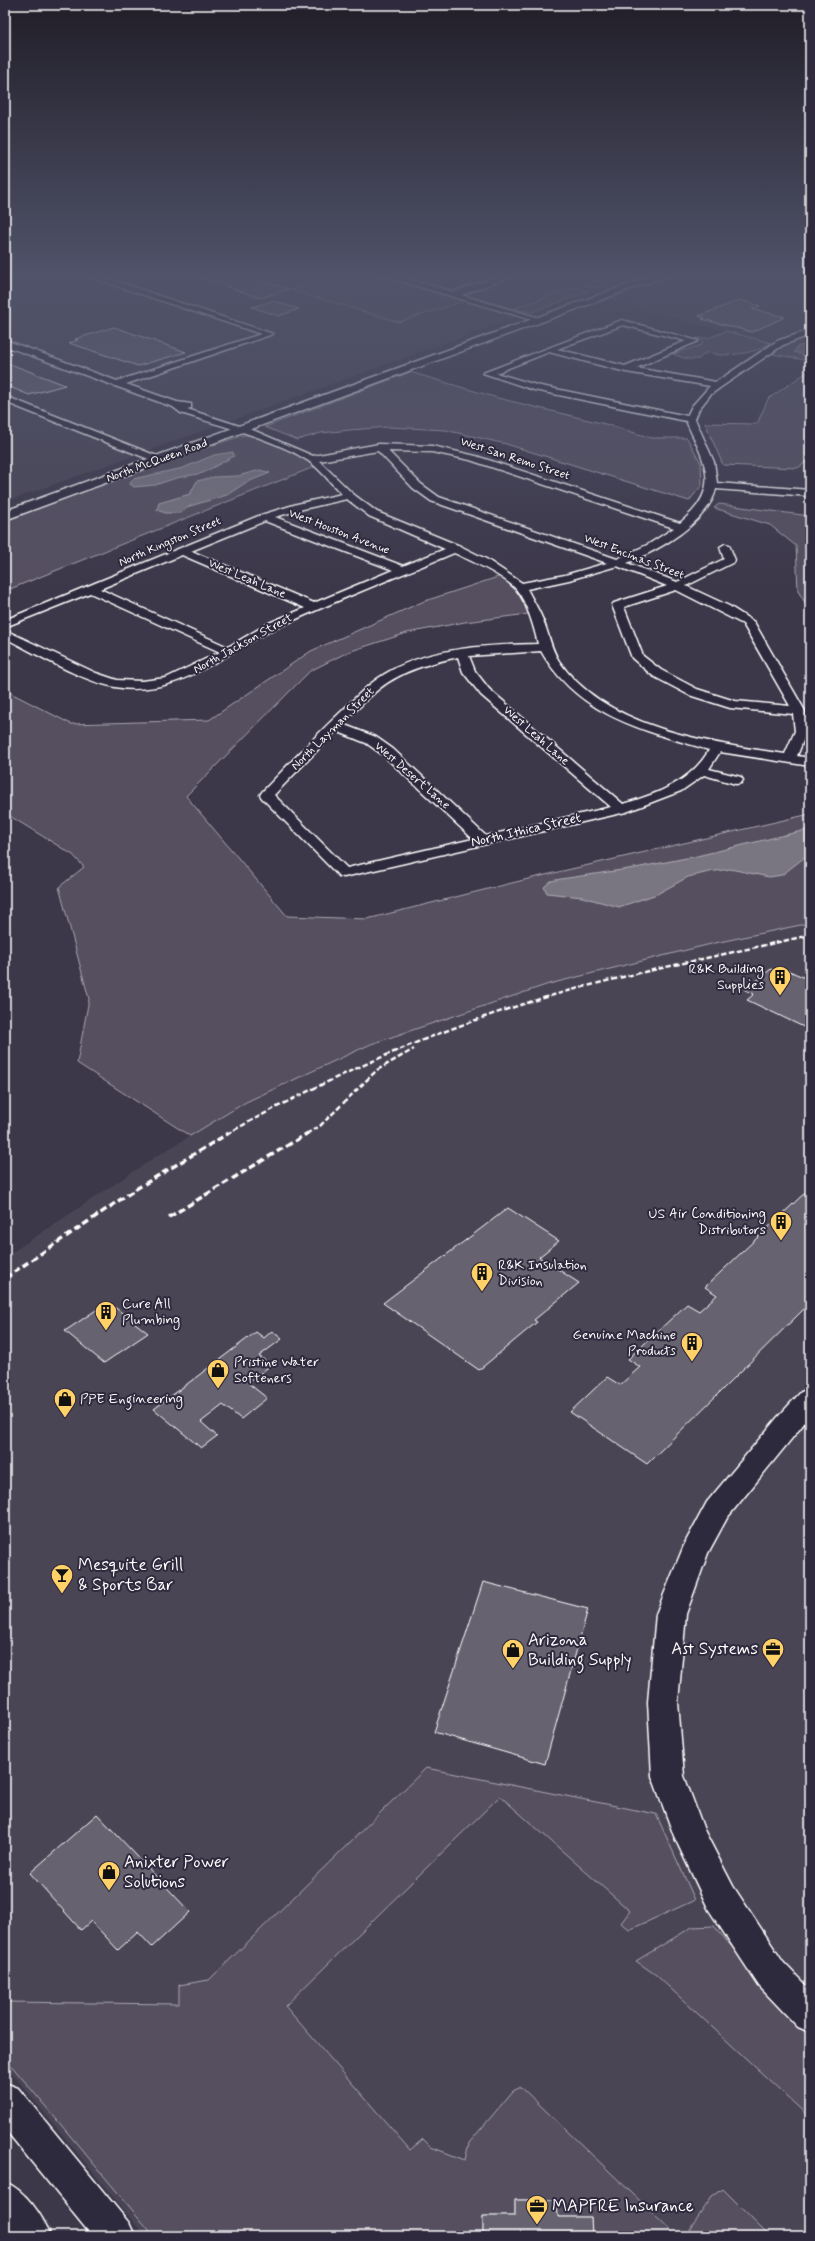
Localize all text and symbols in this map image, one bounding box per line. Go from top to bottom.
street label: West San Remo Street [458,434,572,484]
street label: North McQueen Road [104,435,210,487]
street label: West Houston Avenue [286,505,392,559]
street label: North Kingston Street [116,513,224,571]
street label: West Encinas Street [582,530,687,584]
street label: West Leah Lane [206,555,288,603]
street label: North Jackson Street [191,610,296,678]
street label: North Layman Street [288,684,378,774]
street label: West Leah Lane [500,703,573,769]
street label: West Desert Lane [371,739,453,813]
street label: North Ithica Street [469,809,583,851]
place label: R&K Building Supplies [689,960,764,994]
building icon: R&K Building Supplies [767,964,793,997]
place label: US Air Conditioning Distributors [648,1205,766,1239]
building icon: US Air Conditioning Distributors [768,1209,794,1242]
place label: R&K Insulation Division [498,1256,587,1290]
building icon: R&K Insulation Division [469,1260,495,1293]
place label: Cure All Plumbing [122,1295,180,1330]
building icon: Cure All Plumbing [93,1299,119,1332]
place label: Genuine Machine Products [572,1326,676,1360]
building icon: Genuine Machine Products [679,1330,705,1363]
place label: Pristine Water Softeners [234,1353,319,1387]
shop icon: Pristine Water Softeners [205,1357,231,1390]
shop icon: PPE Engineering [52,1386,78,1419]
place label: PPE Engineering [80,1390,183,1410]
place label: Mesquite Grill & Sports Bar [78,1554,183,1596]
bar icon: Mesquite Grill & Sports Bar [49,1562,75,1595]
place label: Arizona Building Supply [528,1629,632,1674]
office icon: Ast Systems [760,1636,786,1669]
shop icon: Arizona Building Supply [500,1637,526,1670]
place label: Ast Systems [671,1638,758,1660]
place label: Anixter Power Solutions [124,1851,229,1893]
shop icon: Anixter Power Solutions [96,1859,122,1892]
office icon: MAPFRE Insurance [524,2193,550,2226]
place label: MAPFRE Insurance [552,2195,694,2217]

